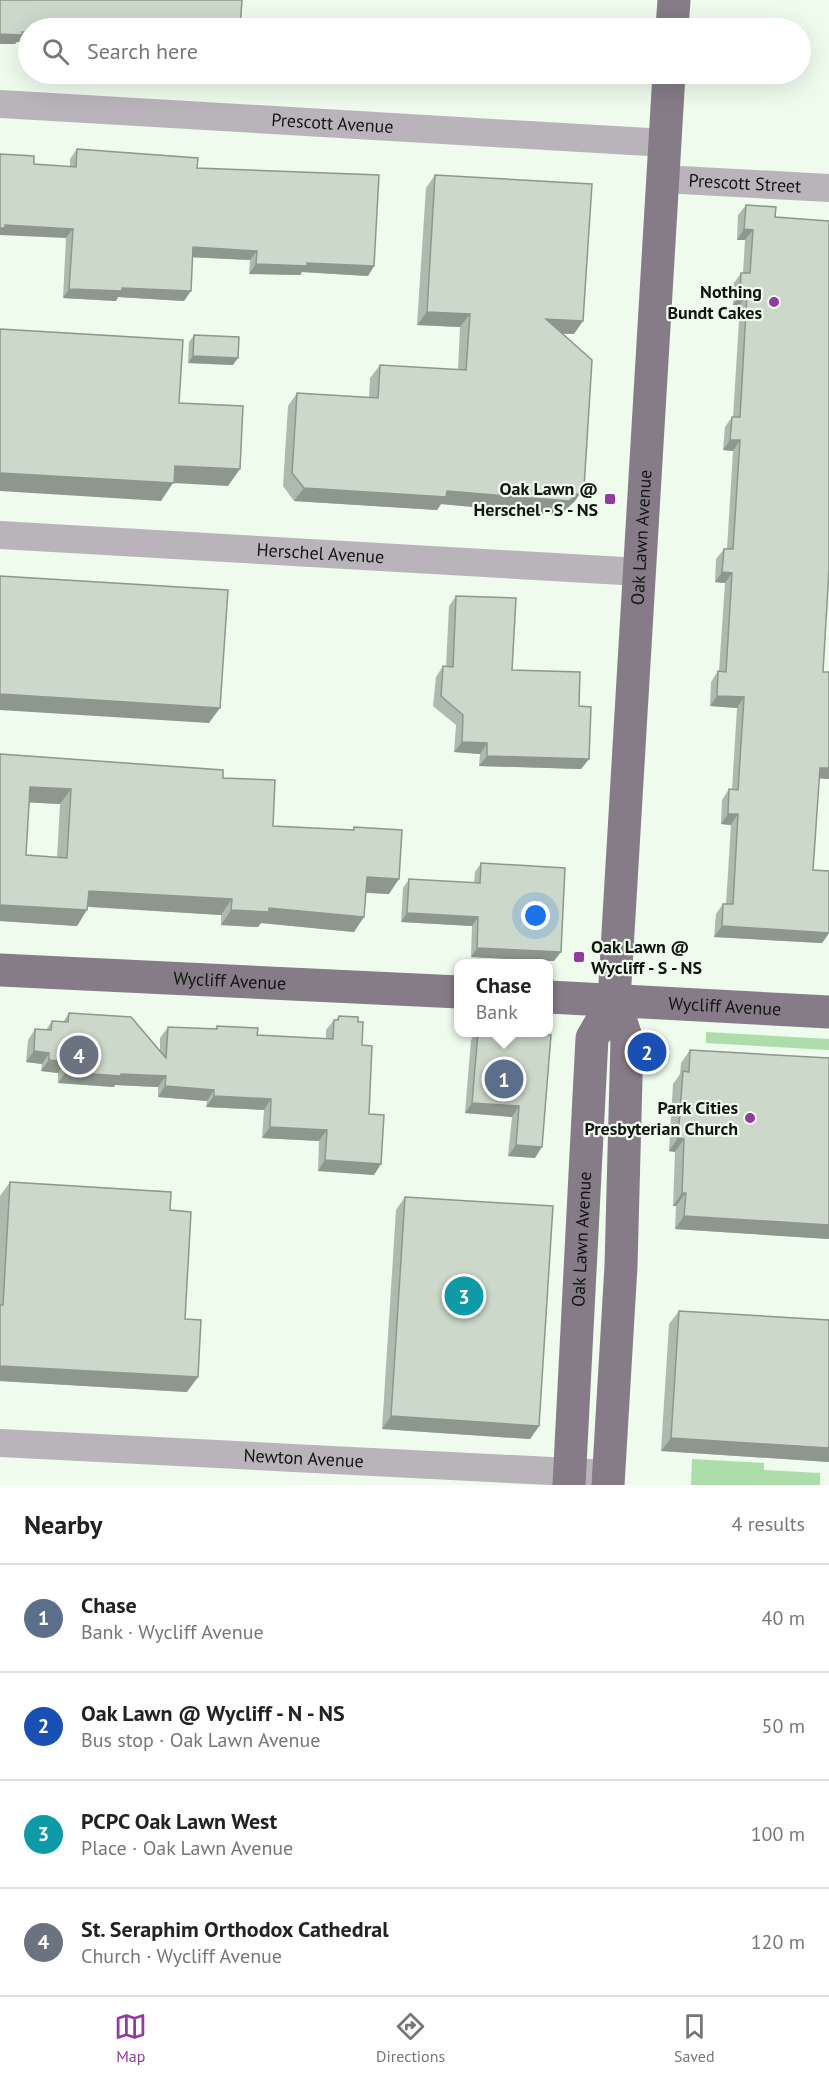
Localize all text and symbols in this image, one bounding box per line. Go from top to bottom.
search box [18,18,811,84]
icon: search [39,35,72,68]
text: Search here [87,37,198,65]
street label: Prescott Avenue [271,108,394,138]
street label: Prescott Street [688,168,802,197]
place label: Nothing Bundt Cakes [667,280,762,324]
marker: Nothing Bundt Cakes [767,295,781,309]
street label: Oak Lawn Avenue [625,469,656,606]
place label: Oak Lawn @ Herschel - S - NS [474,477,598,521]
marker: Oak Lawn @ Herschel - S - NS [603,492,617,506]
street label: Herschel Avenue [256,538,385,568]
your location [521,901,550,930]
place label: Oak Lawn @ Wycliff - S - NS [591,935,702,979]
marker: Oak Lawn @ Wycliff - S - NS [572,950,586,964]
popup [454,959,553,1037]
street label: Wycliff Avenue [173,966,287,995]
text: Chase [476,971,531,999]
street label: Wycliff Avenue [668,991,782,1020]
text: Bank [476,999,518,1025]
pin: 2 [628,1030,666,1074]
pin: 4 [60,1032,98,1078]
pin: 1 [484,1056,524,1102]
place label: Park Cities Presbyterian Church [584,1096,738,1140]
marker: Park Cities Presbyterian Church [743,1111,757,1125]
street label: Oak Lawn Avenue [566,1171,596,1308]
pin: 3 [444,1274,484,1318]
street label: Newton Avenue [243,1443,364,1472]
text: Nearby [24,1508,102,1541]
text: 4 results [732,1511,805,1537]
text: Chase [81,1591,137,1619]
text: 1 [38,1605,49,1631]
text: 40 m [762,1605,805,1631]
text: Bank · Wycliff Avenue [81,1619,264,1645]
text: Oak Lawn @ Wycliff - N - NS [81,1699,345,1727]
text: 2 [38,1713,49,1739]
text: 50 m [762,1713,805,1739]
text: Bus stop · Oak Lawn Avenue [81,1727,320,1753]
text: PCPC Oak Lawn West [81,1807,277,1835]
text: 3 [38,1821,49,1847]
text: 100 m [751,1821,805,1847]
text: Place · Oak Lawn Avenue [81,1835,293,1861]
text: St. Seraphim Orthodox Cathedral [81,1915,389,1943]
text: 4 [38,1929,49,1955]
text: 120 m [751,1929,805,1955]
text: Church · Wycliff Avenue [81,1943,282,1969]
tab: Map [114,2010,147,2066]
tab: Directions [376,2010,445,2066]
tab: Saved [674,2010,715,2066]

